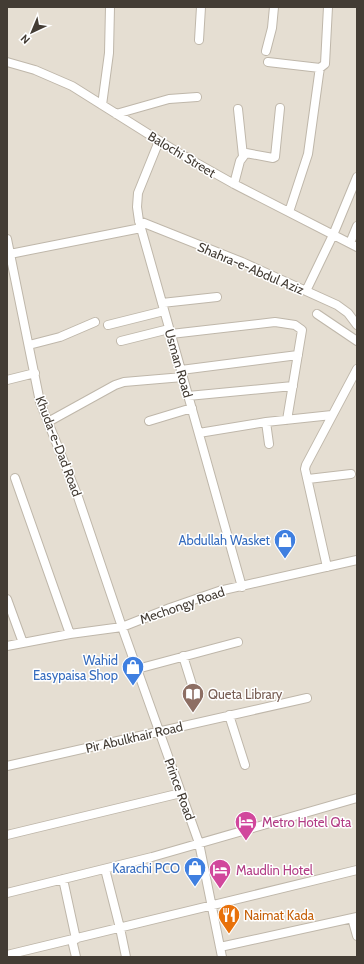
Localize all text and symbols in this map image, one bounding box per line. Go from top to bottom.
north arrow [12,12,52,52]
text: N [17,31,33,47]
street label: Balochi Street [145,128,219,181]
street label: Shahra-e-Abdul Aziz [195,238,307,298]
street label: Usman Road [162,327,196,399]
street label: Khuda-e-Dad Road [32,394,86,498]
shop icon: Abdullah Wasket [272,527,298,560]
place label: Abdullah Wasket [178,532,271,548]
street label: Mechongy Road [138,583,226,627]
place label: Wahid Easypaisa Shop [33,652,118,683]
shop icon: Wahid Easypaisa Shop [120,654,146,687]
library icon: Queta Library [180,681,206,714]
place label: Queta Library [208,686,283,702]
street label: Pir Abulkhair Road [84,718,184,756]
street label: Prince Road [161,756,199,822]
hotel icon: Metro Hotel Qta [233,809,259,842]
place label: Metro Hotel Qta [262,814,352,830]
shop icon: Karachi PCO [182,855,208,888]
hotel icon: Maudlin Hotel [207,857,233,890]
place label: Karachi PCO [112,860,180,876]
place label: Maudlin Hotel [236,862,313,878]
restaurant icon: Naimat Kada [216,902,242,935]
place label: Naimat Kada [244,907,315,923]

